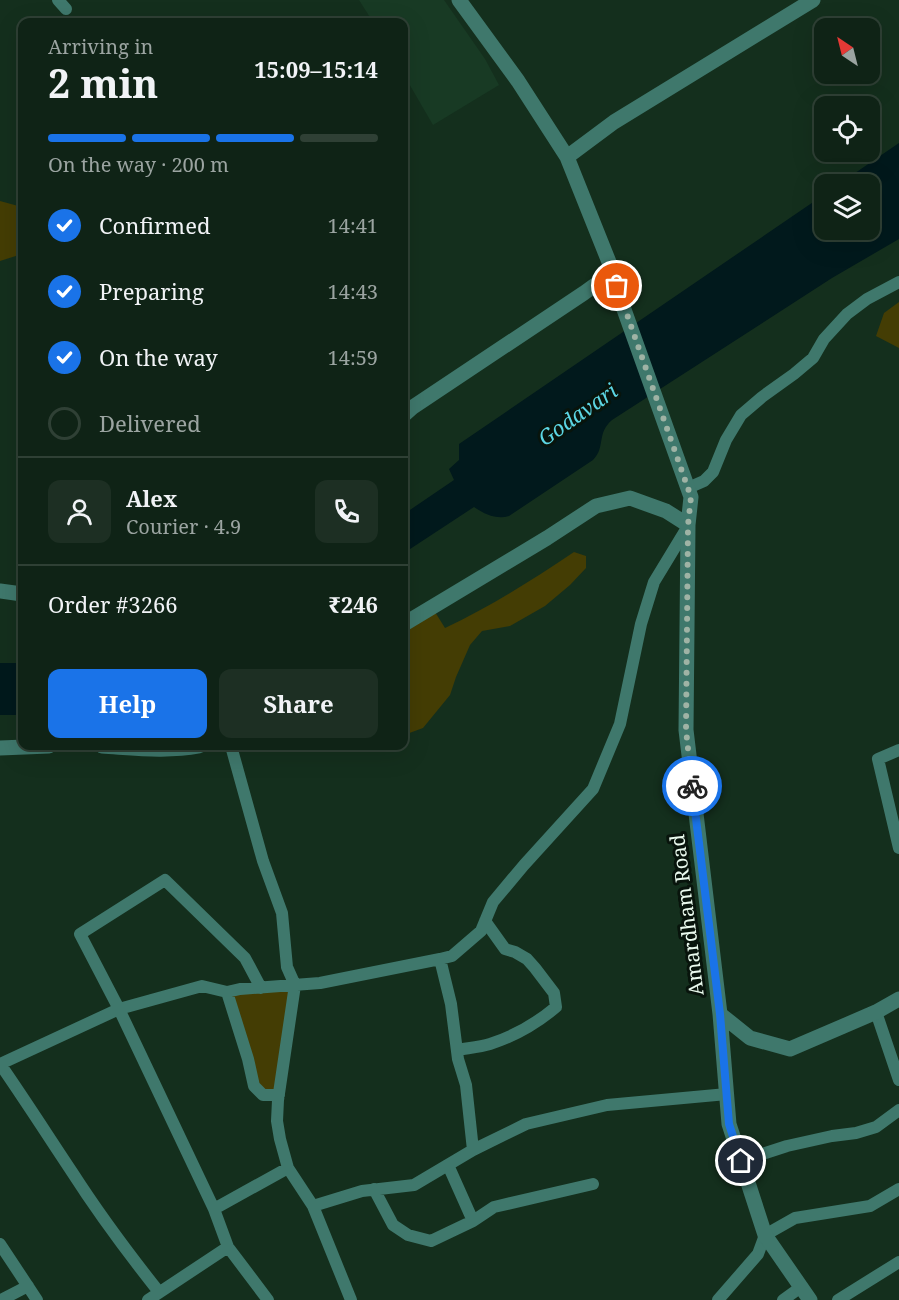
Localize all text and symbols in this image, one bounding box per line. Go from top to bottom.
north arrow [814,18,880,84]
map controls [814,18,880,240]
text: Arriving in [48,33,153,60]
text: 15:09–15:14 [254,54,378,84]
text: 2 min [48,56,158,109]
button: locate [814,96,880,162]
text: On the way · 200 m [48,151,229,178]
button: layers [814,174,880,240]
icon: check [48,209,81,242]
text: Confirmed [99,210,210,240]
text: 14:41 [328,212,378,239]
pin [591,260,642,311]
icon: bag [600,269,633,302]
icon: check [48,275,81,308]
text: Preparing [99,276,204,306]
text: 14:43 [328,278,378,305]
icon: check [48,341,81,374]
text: On the way [99,342,218,372]
text: 14:59 [328,344,378,371]
water label: Godavari [532,376,623,452]
text: Delivered [99,408,201,438]
button: person [48,480,111,543]
button: phone [315,480,378,543]
text: Alex [126,483,177,513]
text: Courier · 4.9 [126,513,241,540]
text: Order #3266 [48,589,178,619]
text: ₹246 [328,589,378,619]
button: Help [48,669,207,738]
button: Share [219,669,378,738]
courier [662,756,722,816]
icon: bike [676,770,709,803]
street label: Amardham Road [663,833,710,997]
pin [715,1135,766,1186]
icon: home [724,1144,757,1177]

